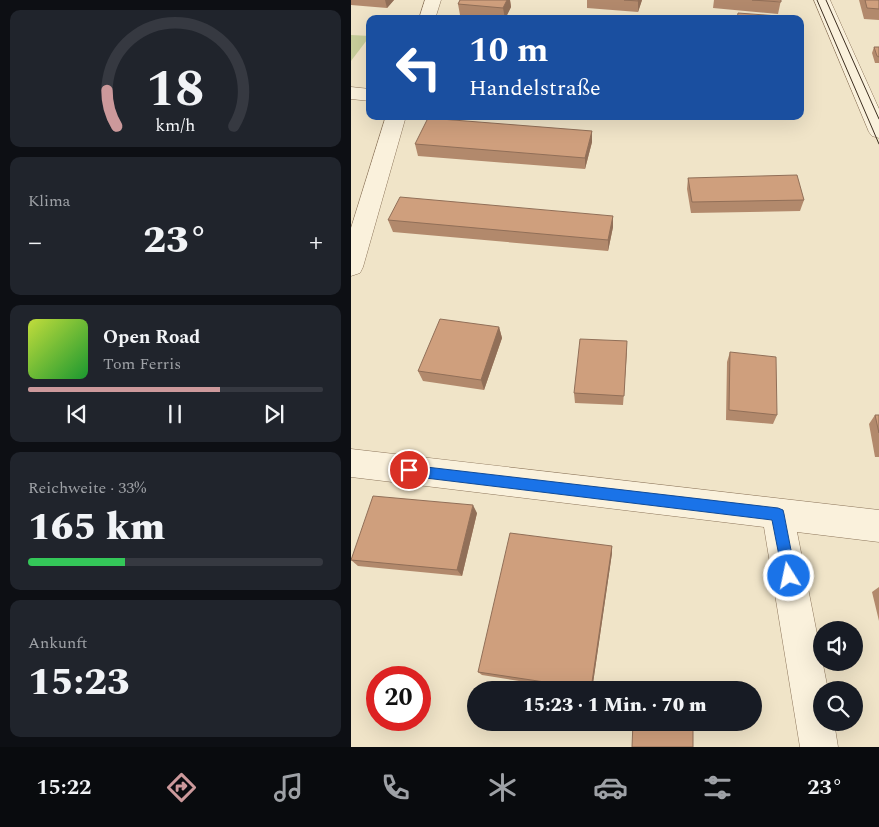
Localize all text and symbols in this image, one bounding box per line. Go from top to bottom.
text: 10 m [469,24,549,77]
icon: left [386,35,451,100]
text: 18 [146,50,205,129]
text: Handelstraße [469,72,601,105]
text: km/h [155,112,196,139]
text: Klima [28,189,70,213]
text: 23° [143,212,208,270]
text: − [28,221,42,264]
text: + [309,221,323,264]
text: Open Road [103,323,200,352]
text: Tom Ferris [103,352,181,376]
icon: previous [63,400,91,428]
icon: pause [161,400,189,428]
icon: next [260,400,288,428]
pin [388,449,430,491]
icon: arrive [395,456,423,484]
text: Reichweite · 33% [28,476,146,500]
text: 165 km [28,499,165,557]
position arrow [762,549,814,601]
map controls [813,621,863,731]
button: sound [813,621,863,671]
text: Ankunft [28,631,87,655]
text: 15:23 [28,654,130,712]
speed limit sign: 20 [366,666,431,731]
button: search [813,681,863,731]
text: 15:23 · 1 Min. · 70 m [522,691,707,720]
icon: directions [164,770,199,805]
icon: music [271,770,306,805]
icon: phone [378,770,413,805]
icon: climate [485,770,520,805]
icon: car [593,770,628,805]
icon: filters [700,770,735,805]
text: 15:22 [36,771,91,804]
text: 23° [807,771,843,804]

